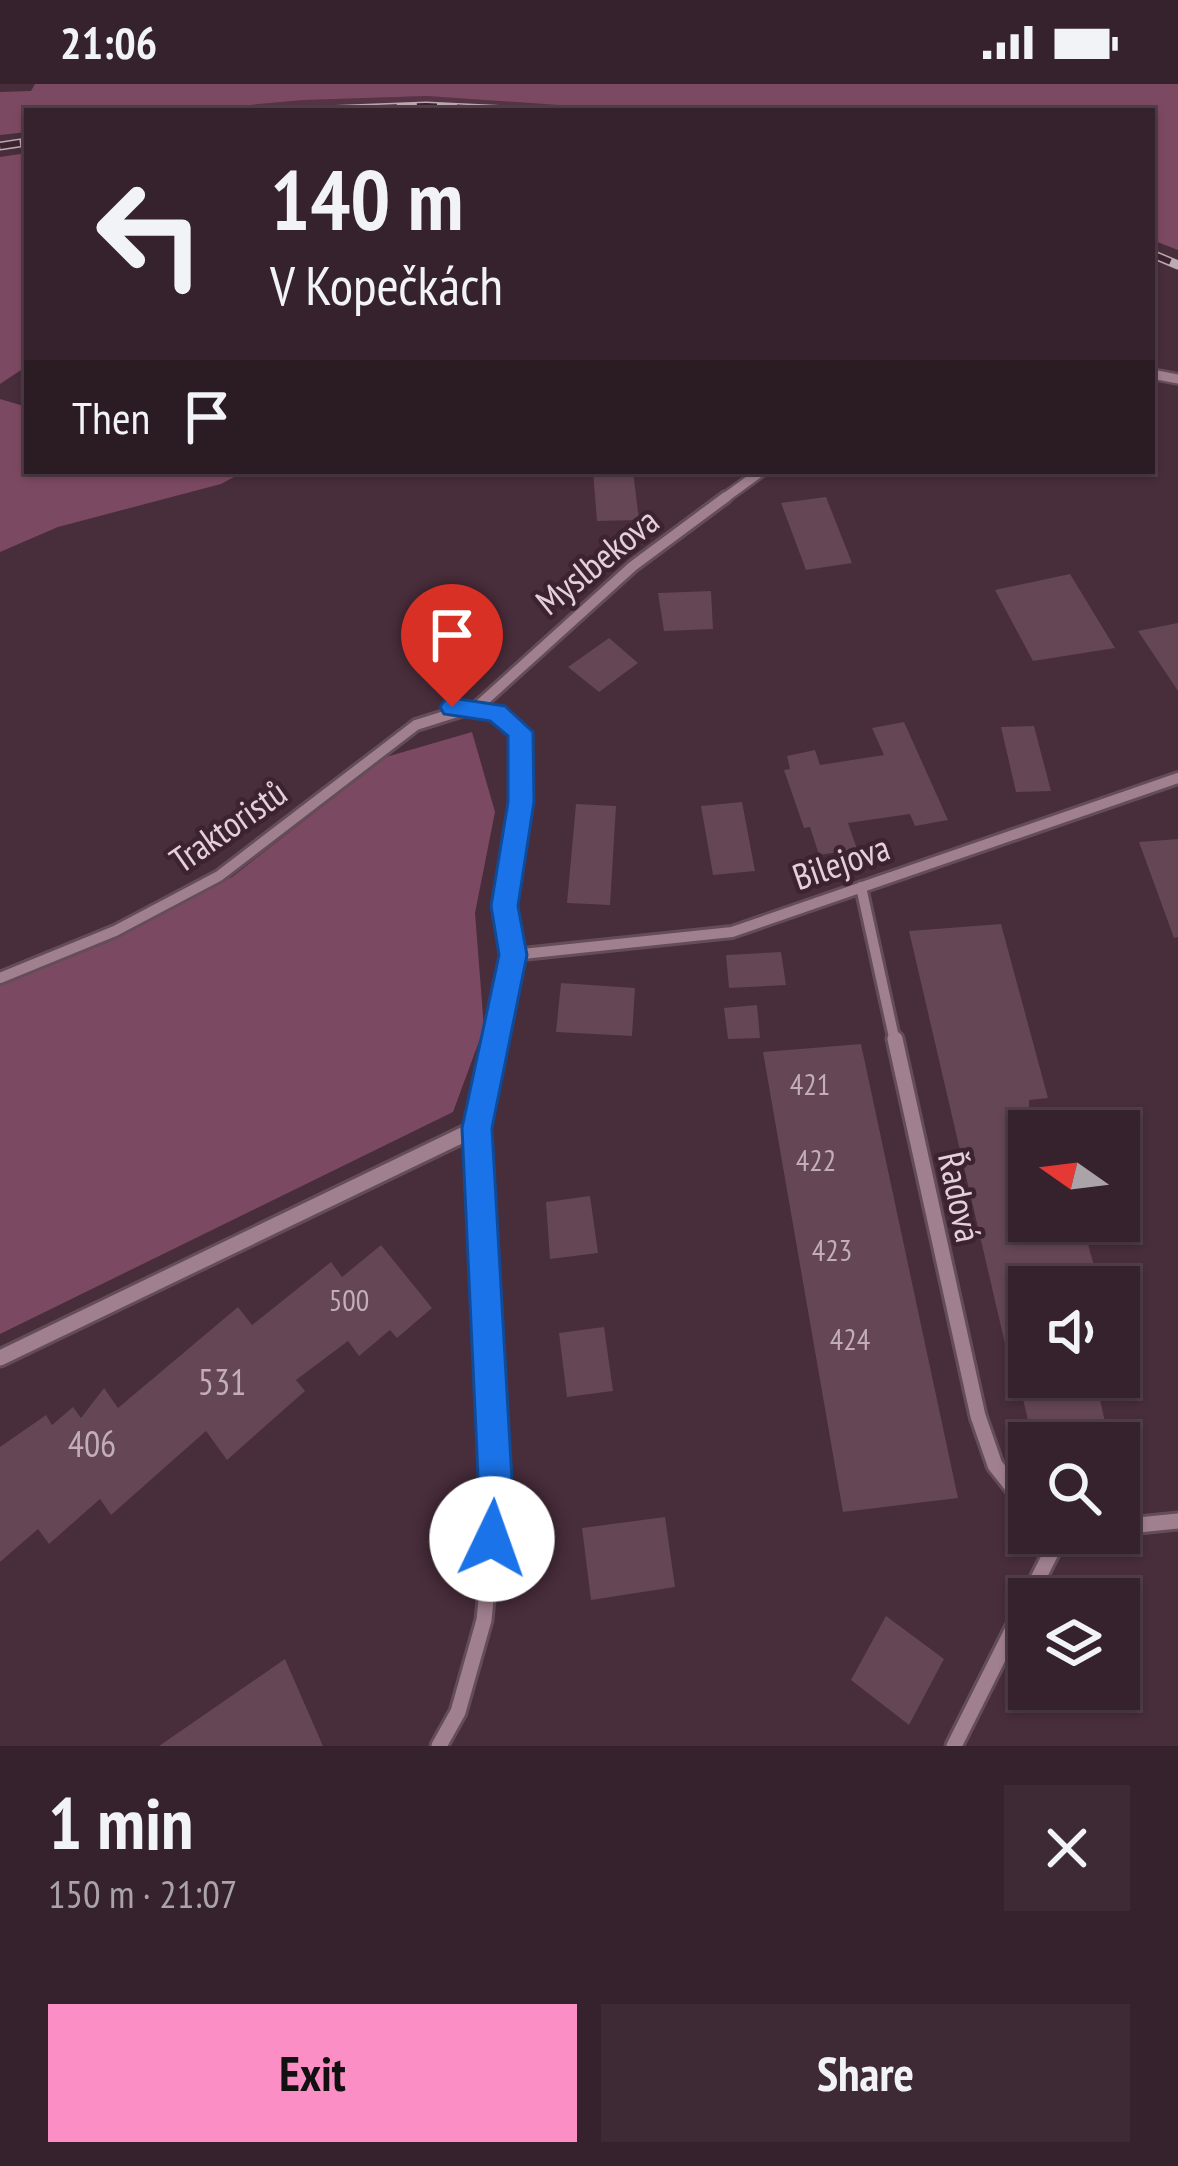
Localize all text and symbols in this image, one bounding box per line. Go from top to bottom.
text: 21:06 [60,13,157,71]
text: 140 m [270,144,463,253]
icon: left [72,156,228,312]
text: V Kopečkách [270,250,503,320]
icon: arrive [174,384,240,450]
text: Then [72,388,150,446]
street label: Myslbekova [526,497,668,624]
pin [401,584,503,707]
icon: arrive [419,602,485,668]
street label: Traktoristů [160,769,295,883]
street label: Bilejova [786,823,895,900]
house number: 421 [790,1064,830,1103]
north arrow [1008,1110,1140,1242]
map controls [1008,1110,1140,1710]
house number: 422 [796,1140,836,1179]
street label: Řadová [928,1148,993,1246]
house number: 423 [812,1230,852,1269]
button: sound [1008,1266,1140,1398]
house number: 500 [329,1280,369,1319]
house number: 424 [830,1319,870,1358]
house number: 531 [198,1358,246,1405]
house number: 406 [68,1420,116,1467]
button: search [1008,1422,1140,1554]
position arrow [429,1476,555,1602]
button: layers [1008,1578,1140,1710]
text: 1 min [48,1776,193,1869]
button: close [1004,1785,1130,1911]
text: 150 m · 21:07 [48,1868,237,1919]
button: Exit [48,2004,577,2142]
button: Share [601,2004,1130,2142]

